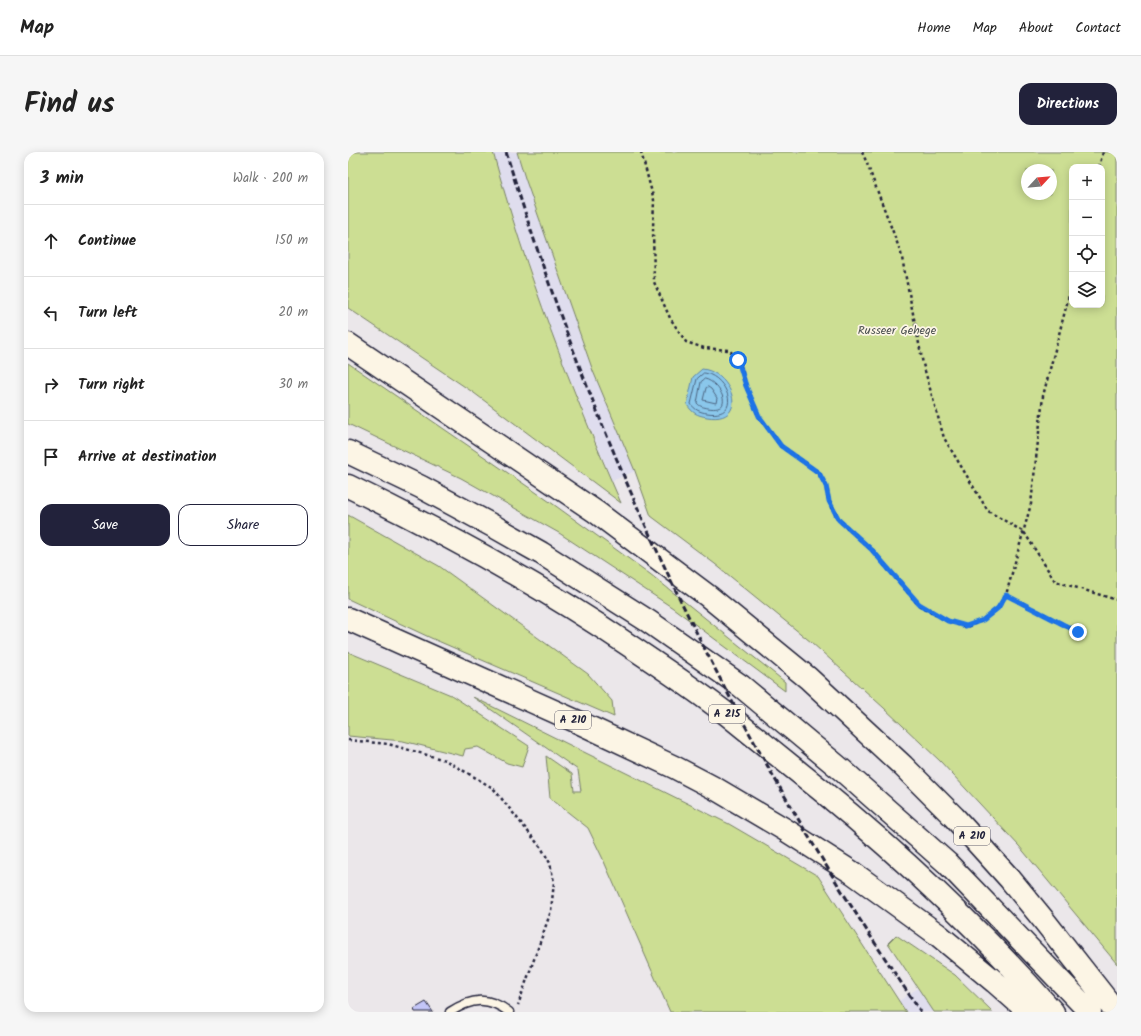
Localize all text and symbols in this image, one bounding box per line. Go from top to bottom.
text: Map [20,13,54,43]
text: Home [917,17,951,39]
text: Map [973,17,997,39]
text: About [1019,17,1053,39]
text: Contact [1075,17,1121,39]
text: Find us [24,82,115,127]
button: Directions [1019,83,1117,125]
north arrow [1021,164,1057,200]
map controls [1069,164,1105,308]
button: + [1069,164,1105,200]
text: 3 min [40,165,84,192]
text: Walk · 200 m [233,168,308,189]
button: − [1069,200,1105,236]
text: Continue [78,229,136,253]
icon: ahead [40,230,62,252]
text: 150 m [275,230,308,251]
button: locate [1069,236,1105,272]
button: layers [1069,272,1105,308]
text: Turn left [78,301,138,325]
icon: left [40,302,62,324]
text: 20 m [278,302,308,323]
park label: Russeer Gehege [858,321,937,340]
route start [729,351,747,369]
text: Turn right [78,373,145,397]
icon: right [40,374,62,396]
text: 30 m [279,374,308,395]
text: Arrive at destination [78,445,217,469]
icon: arrive [40,446,62,468]
button: Save [40,504,170,546]
button: Share [178,504,308,546]
route end [1069,623,1087,641]
road number: A 215 [709,705,745,723]
road number: A 210 [555,711,591,729]
road number: A 210 [954,827,990,845]

